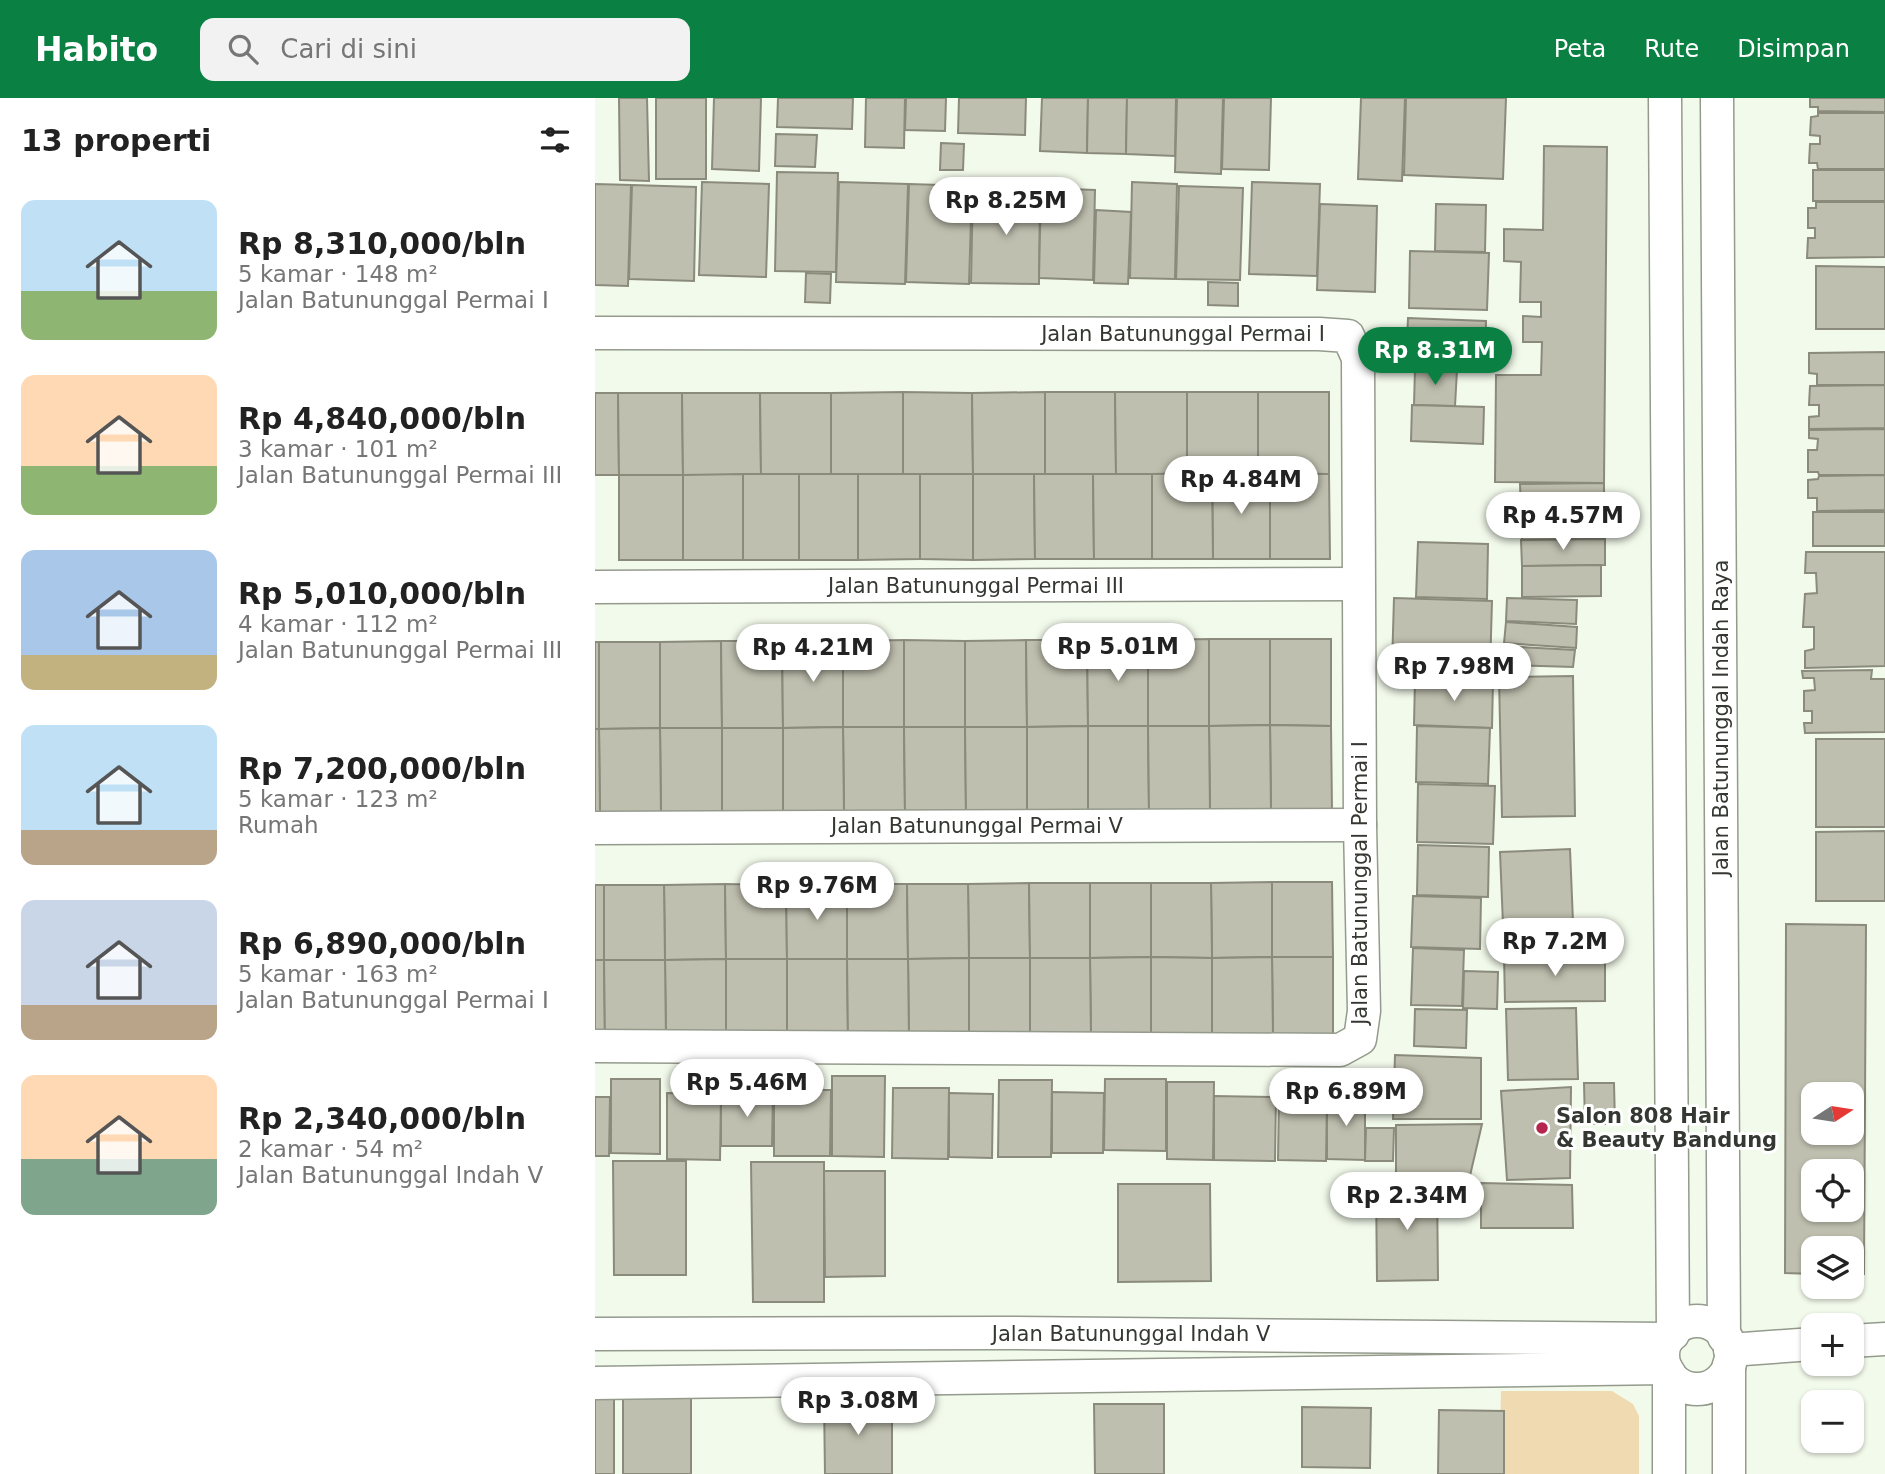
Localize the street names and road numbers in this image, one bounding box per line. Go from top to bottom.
street label: Jalan Batununggal Permai I [1039,322,1325,346]
street label: Jalan Batununggal Indah Raya [1709,560,1733,878]
street label: Jalan Batununggal Permai III [826,574,1124,598]
street label: Jalan Batununggal Permai I [1348,741,1372,1027]
street label: Jalan Batununggal Permai V [829,814,1124,838]
street label: Jalan Batununggal Indah V [990,1322,1271,1346]

